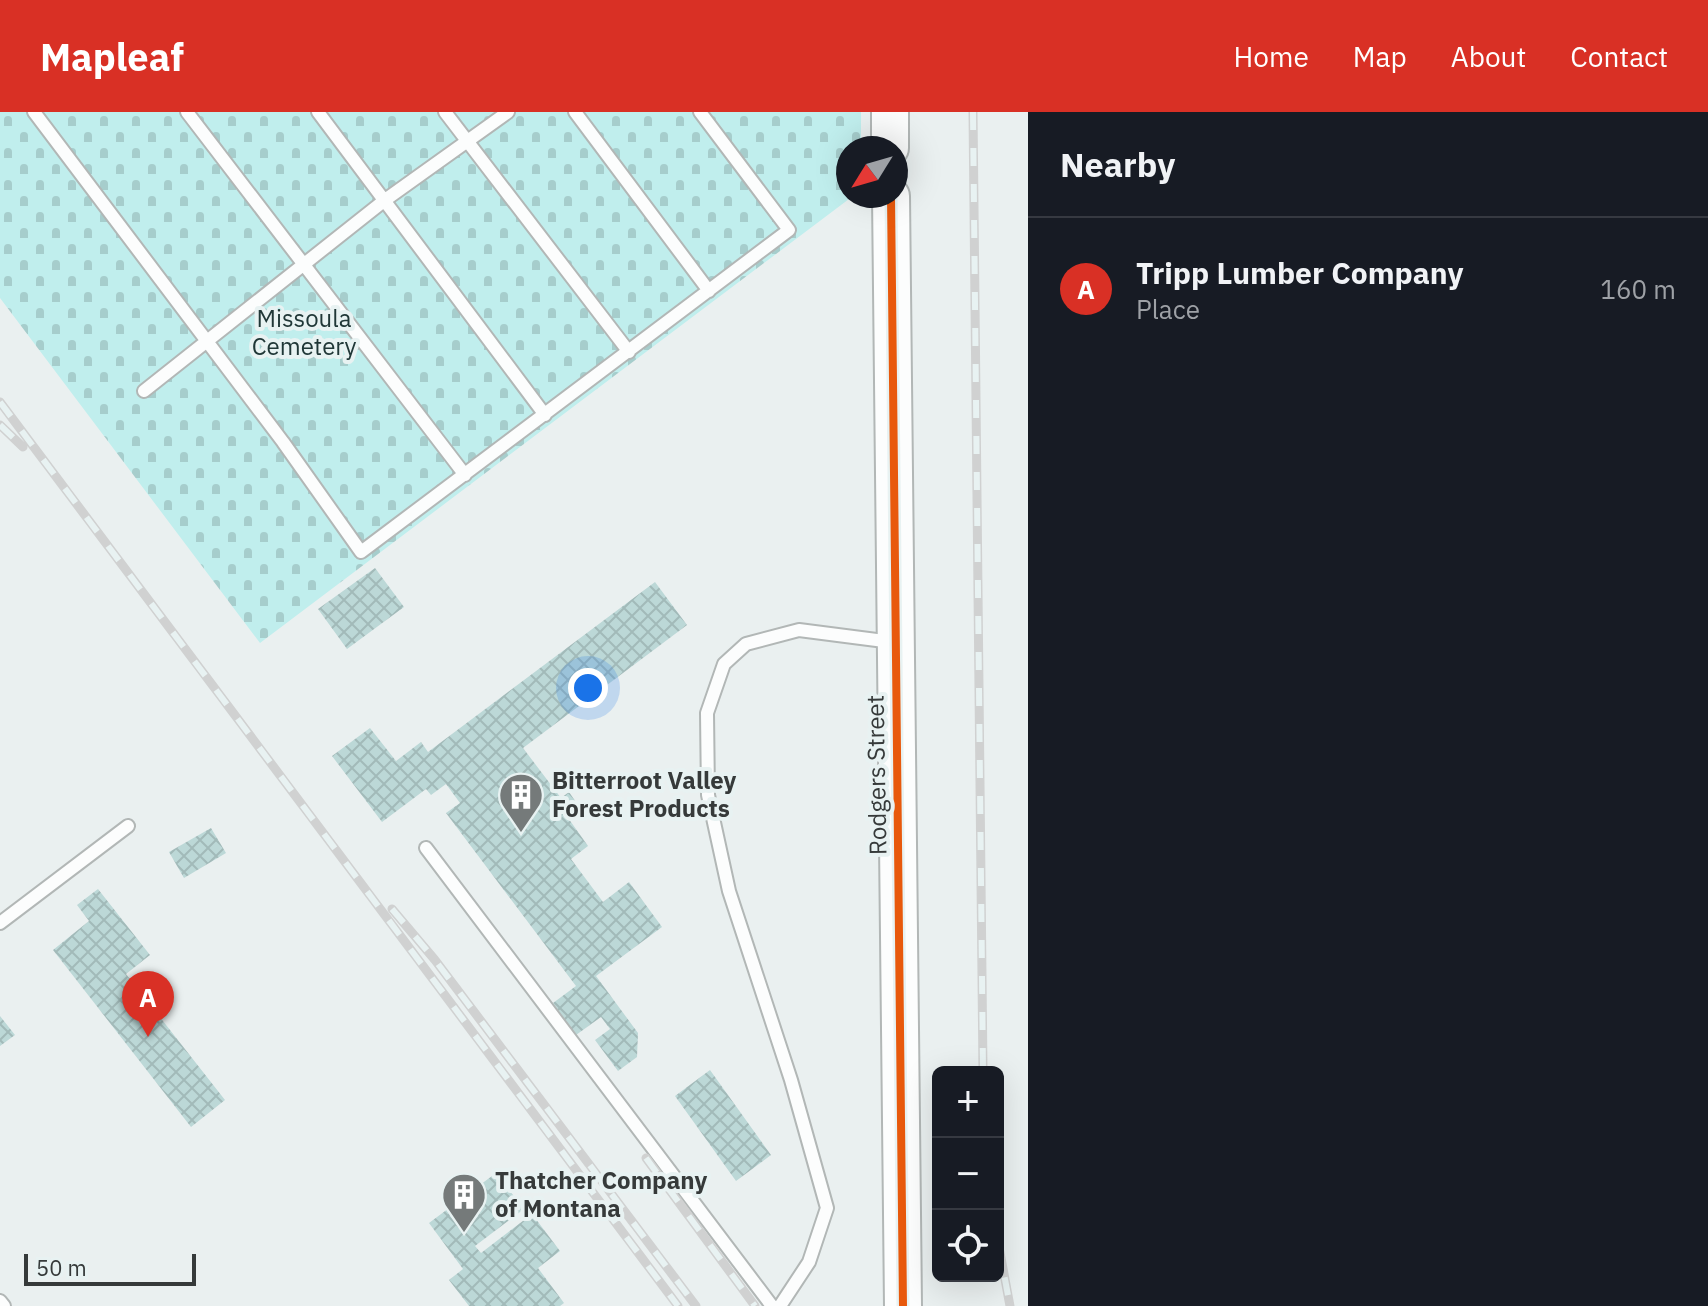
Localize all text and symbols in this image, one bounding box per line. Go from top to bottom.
text: Mapleaf [40,32,184,81]
text: Home [1233,38,1309,75]
text: Map [1353,38,1407,75]
text: About [1451,38,1526,75]
text: Contact [1570,38,1668,75]
north arrow [836,136,908,208]
text: Nearby [1060,142,1175,186]
text: Tripp Lumber Company [1136,253,1463,292]
text: A [1077,272,1095,306]
text: 160 m [1600,272,1676,306]
text: Place [1136,292,1200,326]
park label: Missoula Cemetery [252,302,356,362]
your location [568,668,608,708]
street label: Rodgers Street [859,695,893,855]
place label: Bitterroot Valley Forest Products [552,764,737,824]
building icon: Bitterroot Valley Forest Products [497,771,545,834]
pin: A [122,971,174,1037]
map controls [932,1066,1004,1282]
button: + [932,1066,1004,1138]
button: − [932,1138,1004,1210]
place label: Thatcher Company of Montana [495,1164,707,1224]
building icon: Thatcher Company of Montana [440,1171,488,1234]
button: locate [932,1210,1004,1282]
scale bar [24,1250,196,1286]
text: 50 m [36,1253,87,1282]

